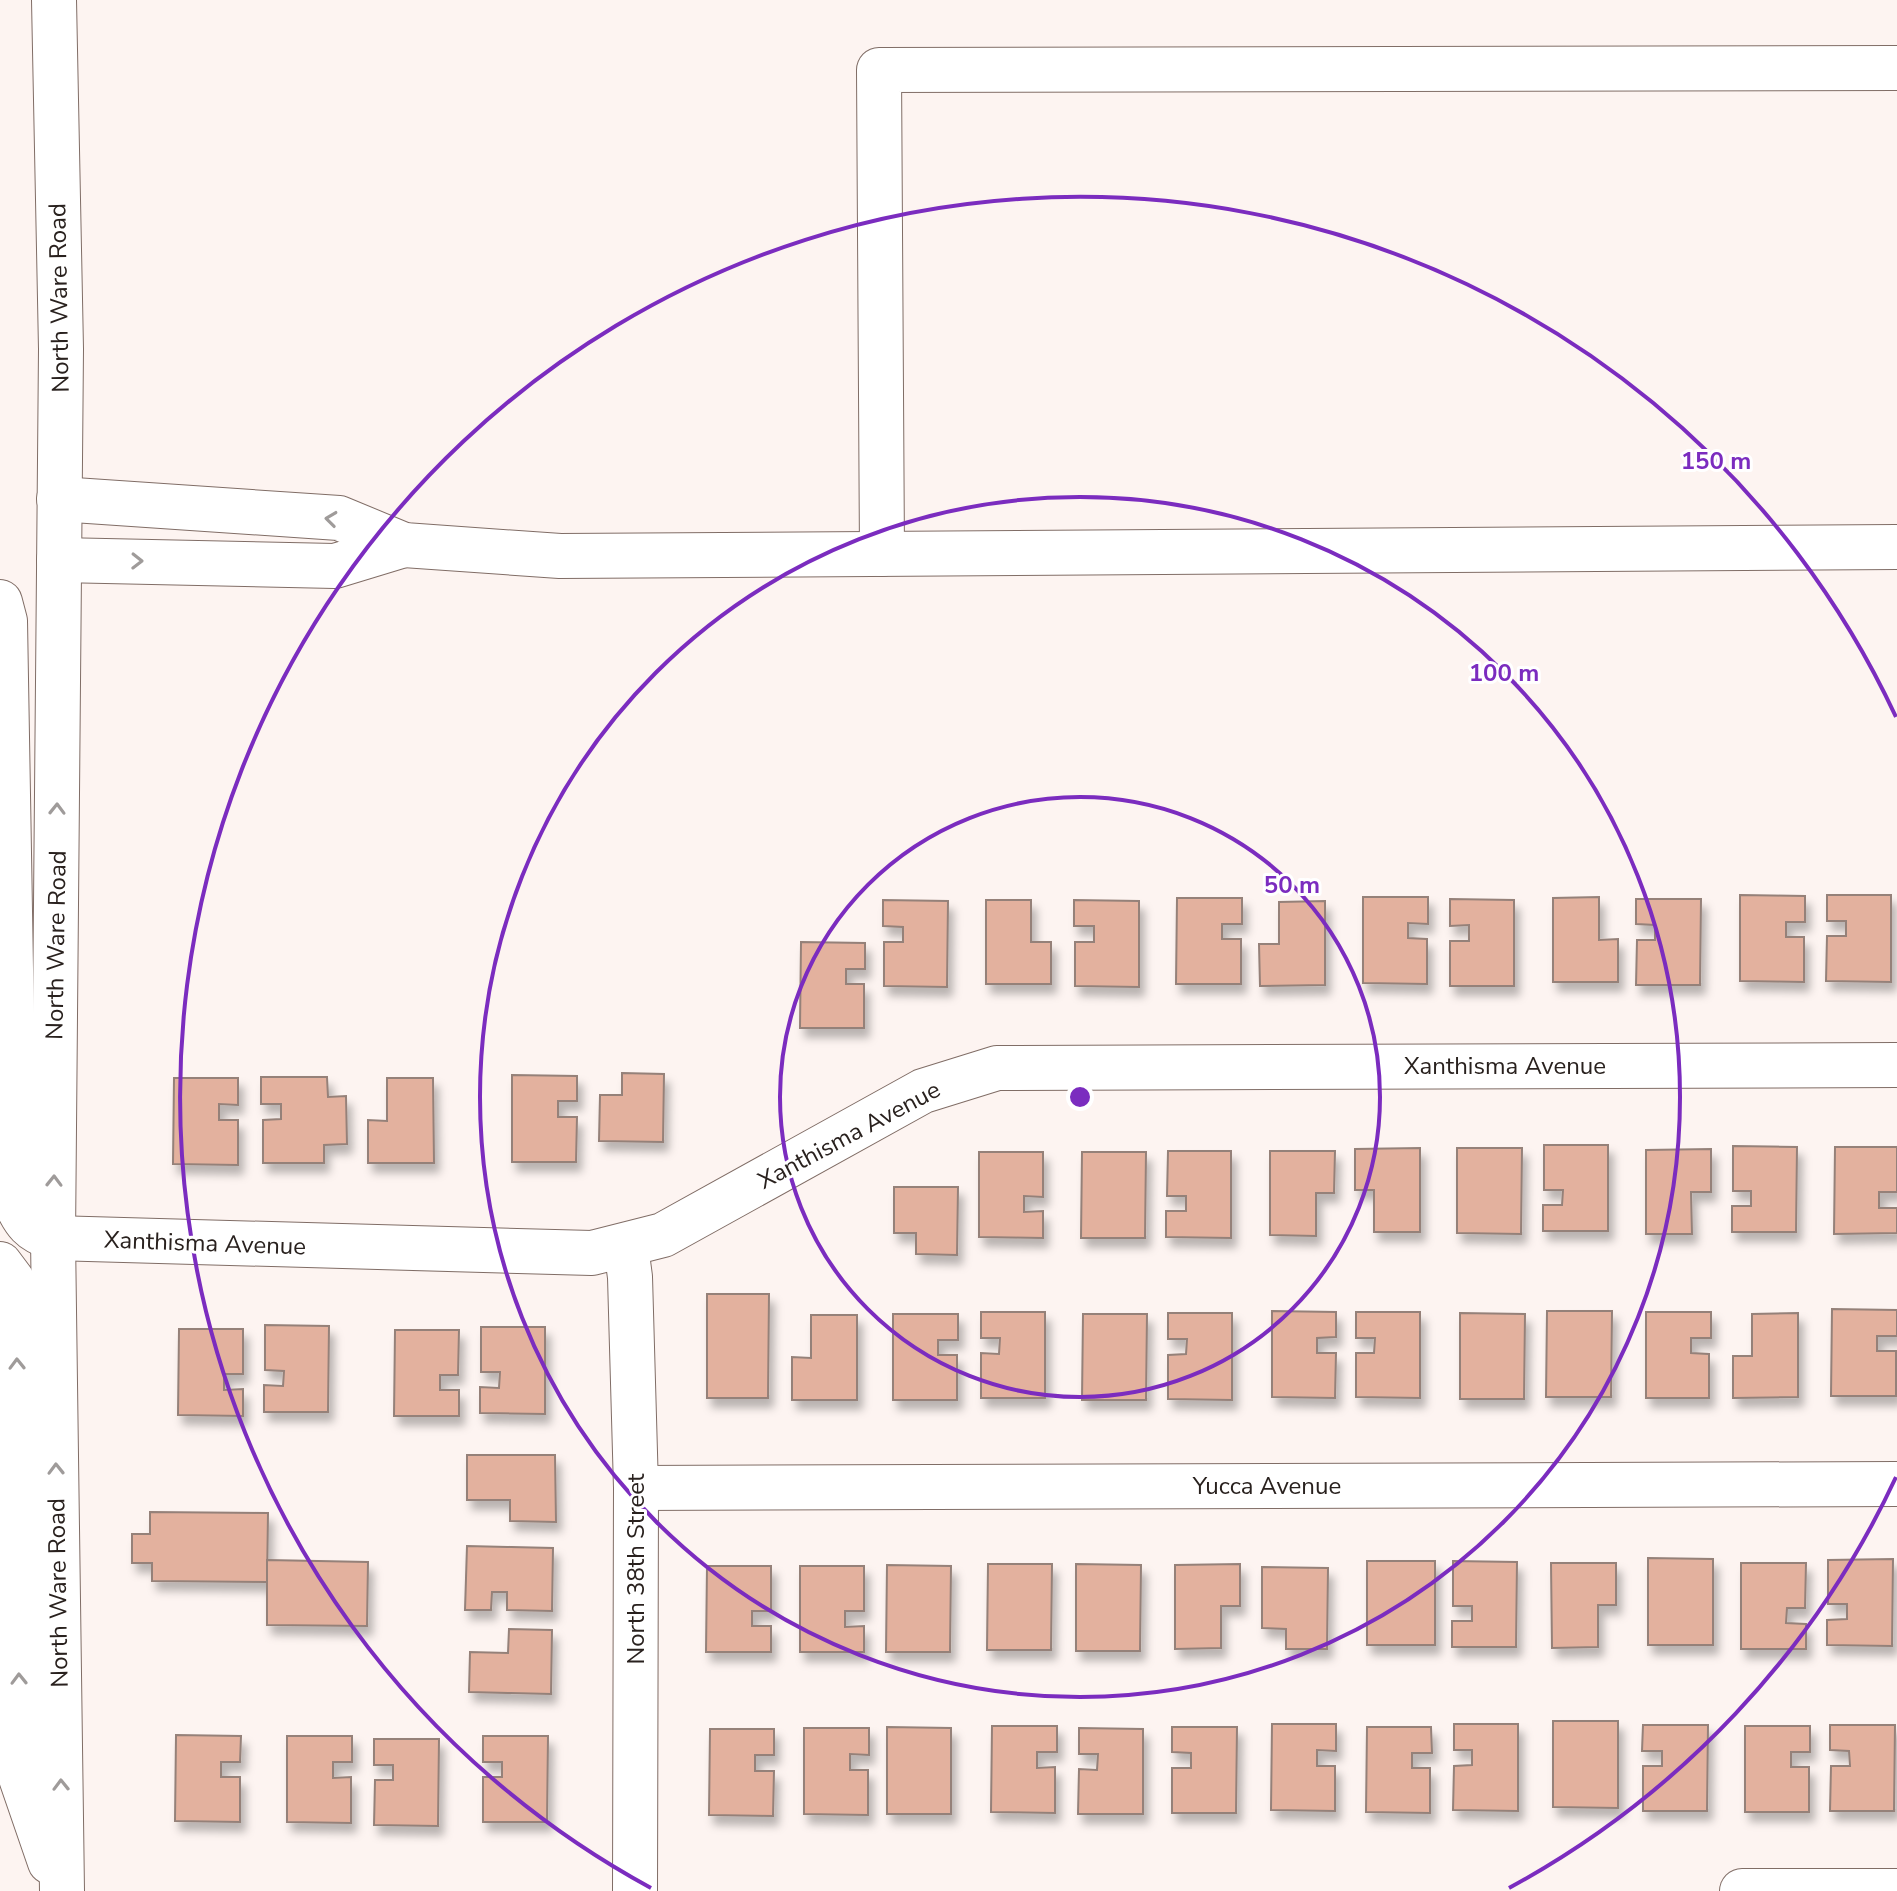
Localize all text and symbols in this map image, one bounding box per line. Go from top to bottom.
street label: North Ware Road [41,203,77,393]
text: 150 m [1681,445,1751,477]
one-way arrow [324,510,337,527]
one-way arrow [131,553,144,570]
text: 100 m [1469,657,1539,689]
one-way arrow [48,802,66,815]
street label: North Ware Road [38,850,74,1040]
text: 50 m [1264,869,1320,901]
street label: Xanthisma Avenue [1404,1050,1606,1082]
street label: Xanthisma Avenue [752,1073,946,1197]
centre of rings [1066,1083,1094,1111]
one-way arrow [45,1174,63,1187]
street label: Xanthisma Avenue [103,1223,307,1263]
one-way arrow [8,1357,25,1370]
one-way arrow [48,1462,65,1475]
street label: Yucca Avenue [1192,1470,1341,1502]
street label: North 38th Street [620,1473,652,1665]
street label: North Ware Road [40,1498,76,1688]
one-way arrow [11,1672,28,1685]
one-way arrow [52,1778,70,1791]

